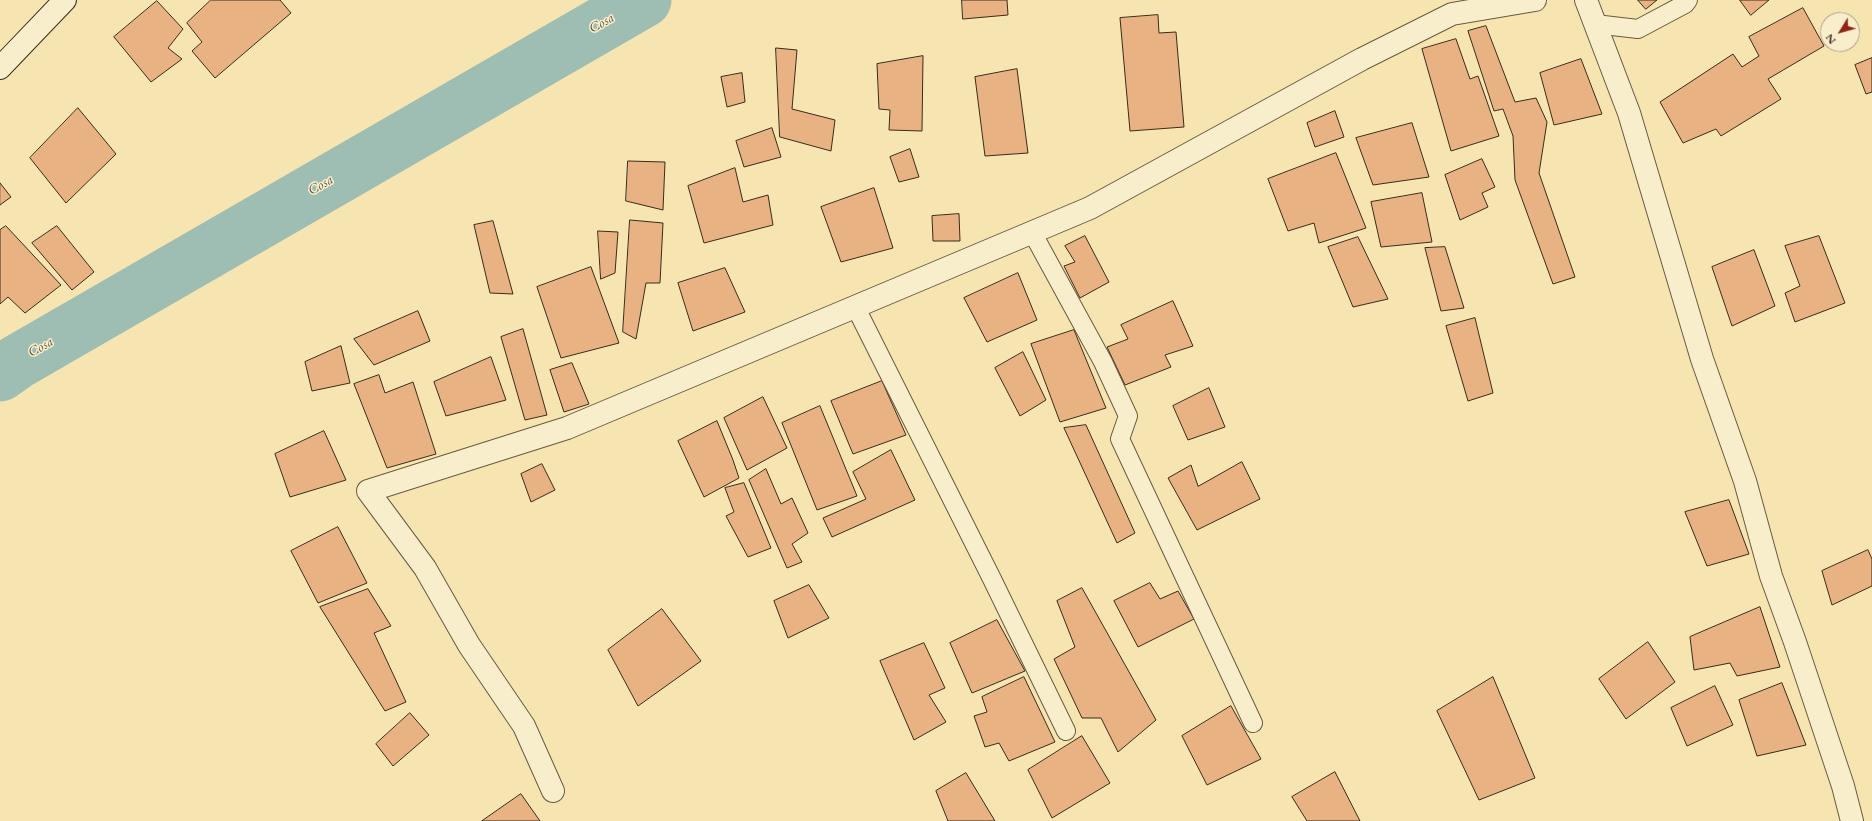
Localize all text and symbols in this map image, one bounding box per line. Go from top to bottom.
water label: Cosa [587,11,617,37]
north arrow [1820,12,1860,52]
text: N [1822,31,1840,47]
water label: Cosa [306,173,336,199]
water label: Cosa [26,335,56,361]

